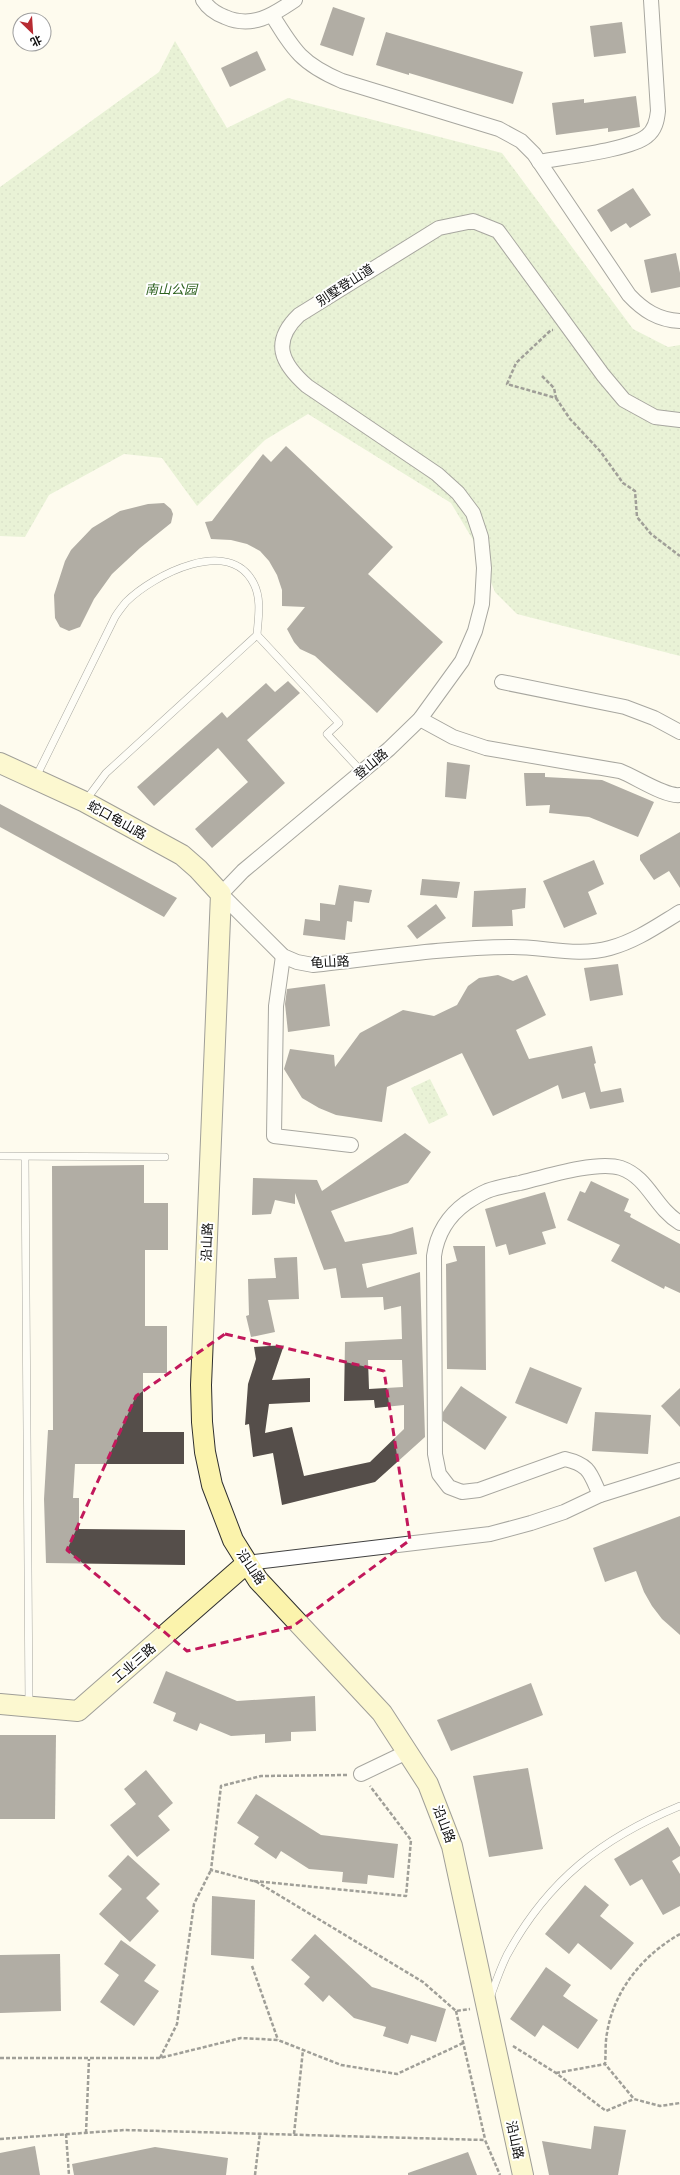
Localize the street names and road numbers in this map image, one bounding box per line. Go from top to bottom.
street label: 别墅登山道 [314,261,376,309]
street label: 登山路 [351,746,391,782]
street label: 蛇口龟山路 [85,798,149,842]
street label: 龟山路 [310,953,350,971]
street label: 沿山路 [199,1222,215,1262]
street label: 沿山路 [234,1547,268,1587]
street label: 工业三路 [109,1640,159,1686]
street label: 沿山路 [430,1803,458,1845]
street label: 沿山路 [504,2119,526,2161]

